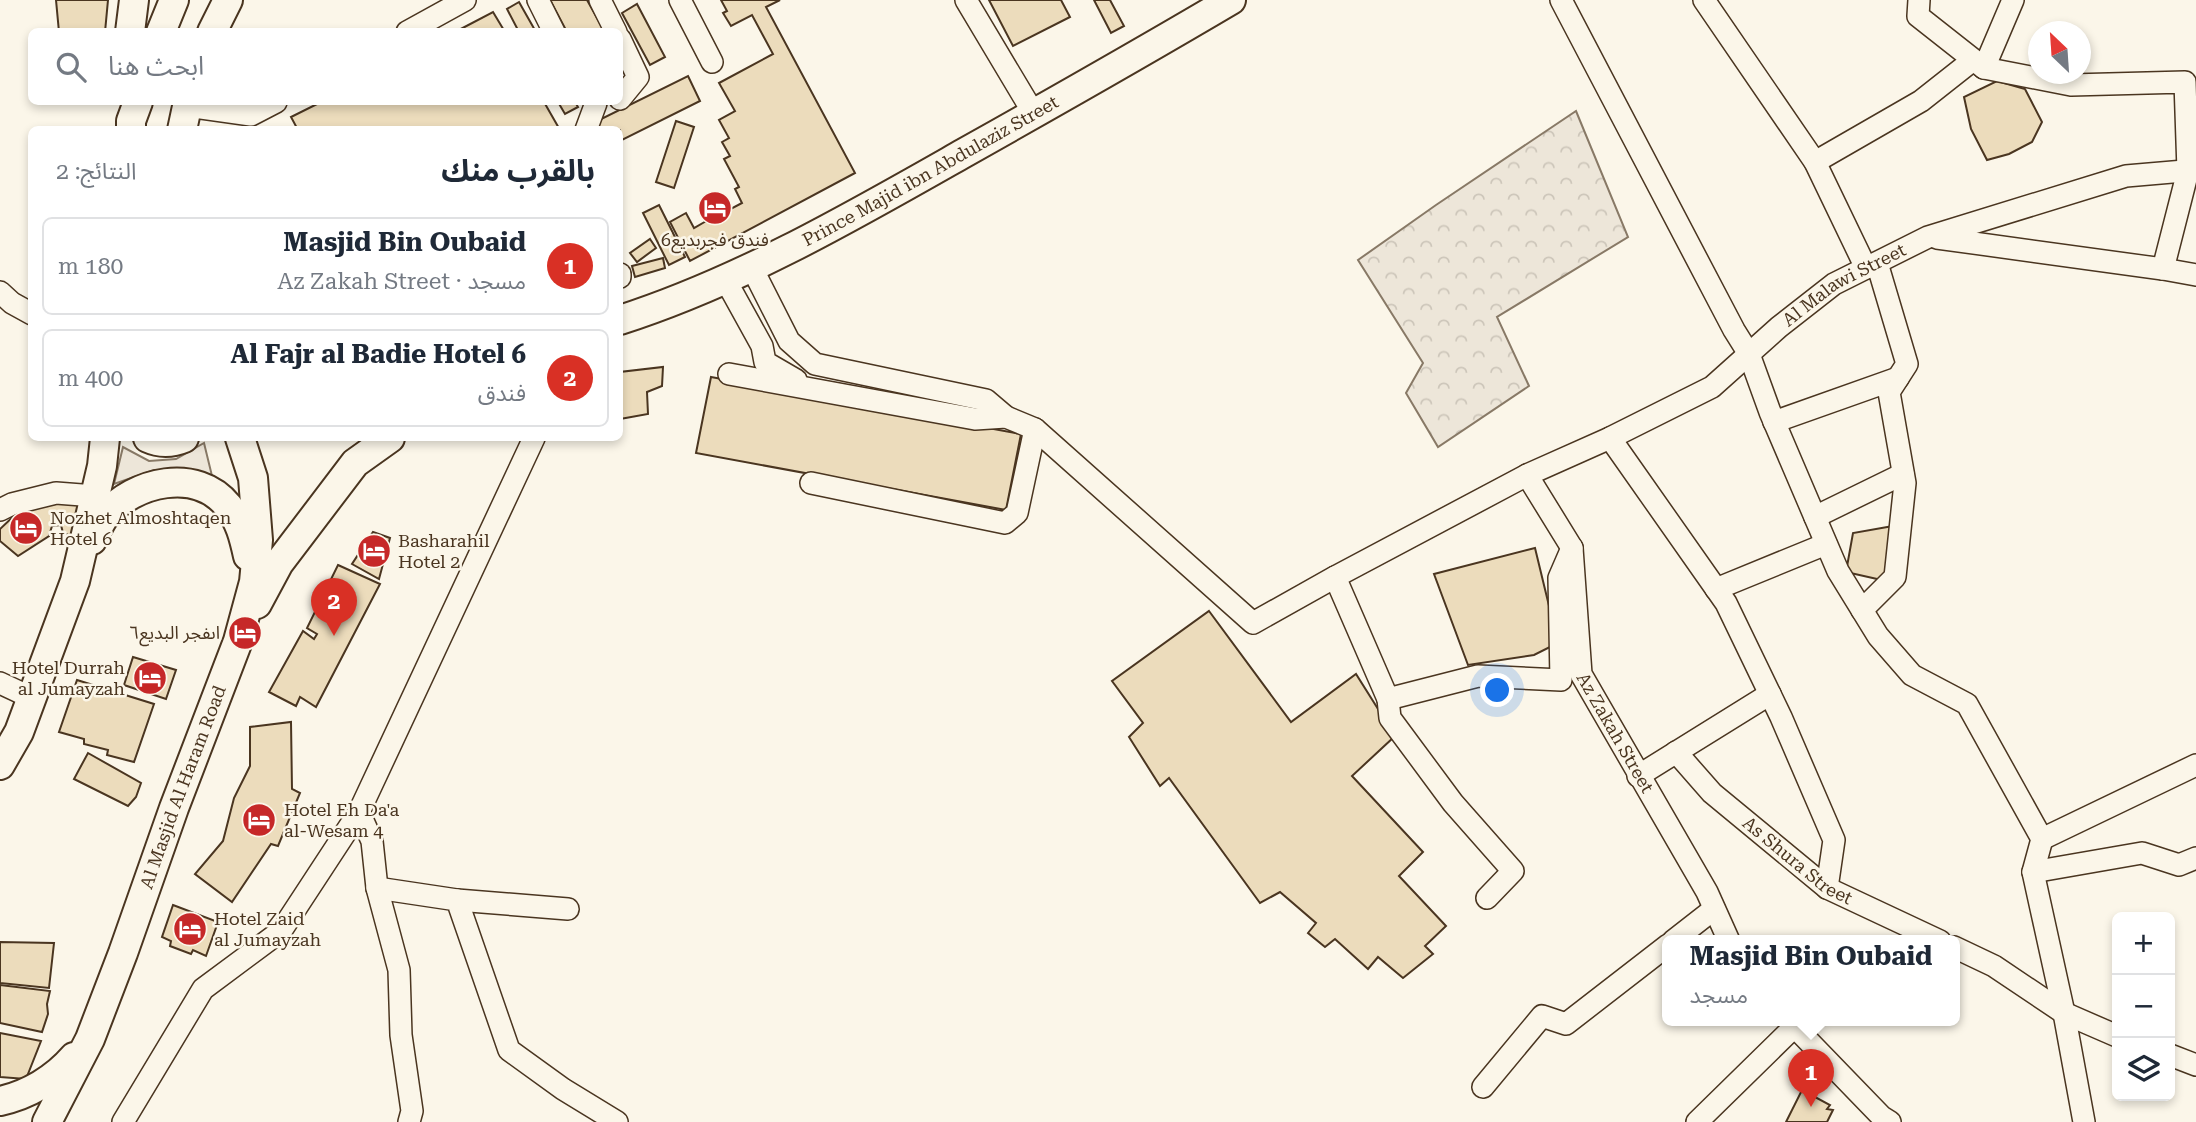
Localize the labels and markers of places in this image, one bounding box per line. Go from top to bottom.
hotel icon: فندق فجربديع6 [696,189,734,227]
place label: فندق فجربديع6 [661,229,769,254]
place label: Nozhet Almoshtaqen Hotel 6 [50,507,232,549]
hotel icon: Nozhet Almoshtaqen Hotel 6 [7,509,45,547]
place label: Basharahil Hotel 2 [398,530,490,572]
hotel icon: Basharahil Hotel 2 [355,532,393,570]
pin: 2 [311,578,357,636]
hotel icon: اىفجر البديع٦ [226,614,264,652]
place label: اىفجر البديع٦ [129,622,220,647]
place label: Hotel Durrah al Jumayzah [12,657,125,699]
hotel icon: Hotel Durrah al Jumayzah [131,659,169,697]
place label: Hotel Eh Da'a al-Wesam 4 [284,799,400,841]
hotel icon: Hotel Eh Da'a al-Wesam 4 [240,801,278,839]
place label: Hotel Zaid al Jumayzah [214,908,322,950]
hotel icon: Hotel Zaid al Jumayzah [171,910,209,948]
pin: 1 [1788,1049,1834,1107]

